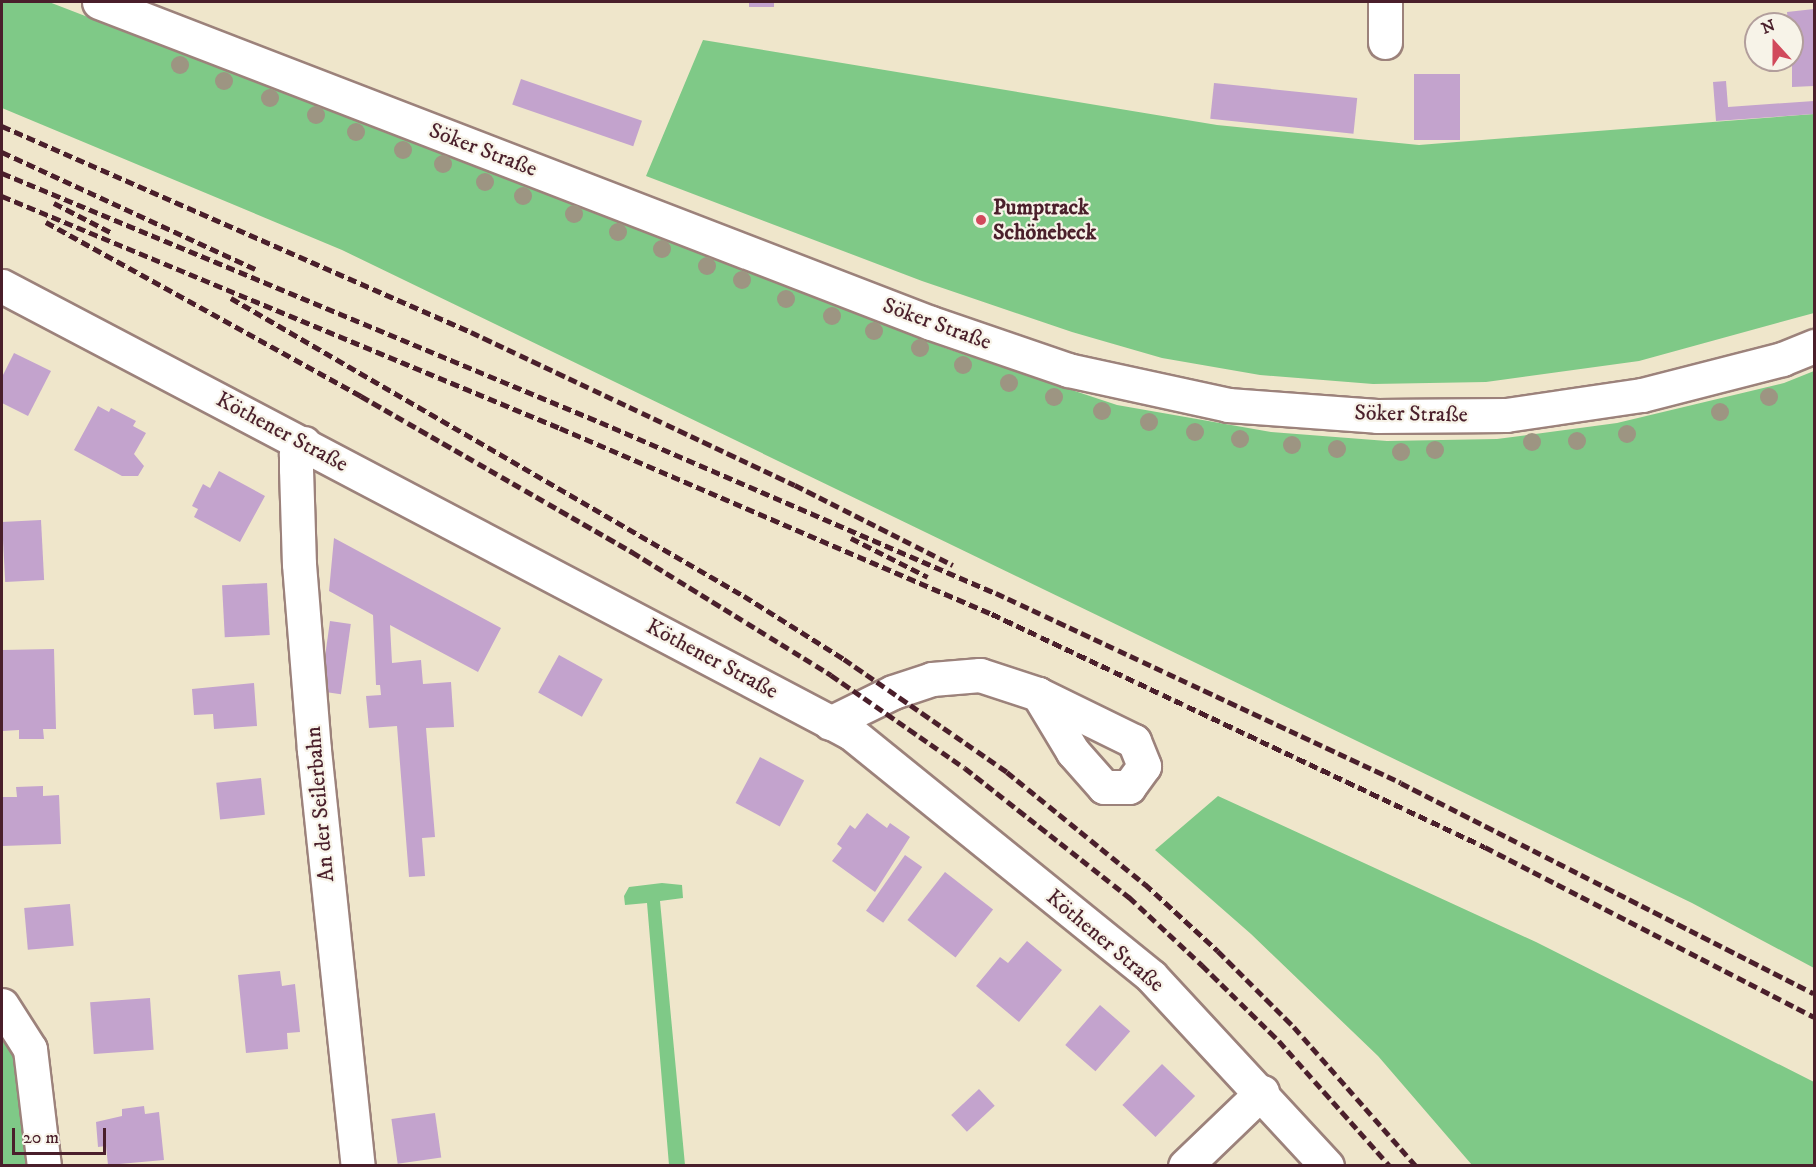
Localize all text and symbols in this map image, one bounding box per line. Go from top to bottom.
north arrow [1744,12,1804,72]
text: N [1759,15,1778,39]
street label: Söker Straße [425,117,541,183]
place label: Pumptrack Schönebeck [993,194,1096,246]
marker: Pumptrack Schönebeck [974,213,988,227]
street label: Söker Straße [879,292,995,356]
street label: Köthener Straße [212,386,352,478]
street label: Söker Straße [1354,400,1468,428]
street label: Köthener Straße [642,613,782,705]
street label: An der Seilerbahn [300,725,340,883]
street label: Köthener Straße [1041,884,1169,998]
scale bar [15,1116,110,1154]
text: 20 m [23,1127,59,1149]

